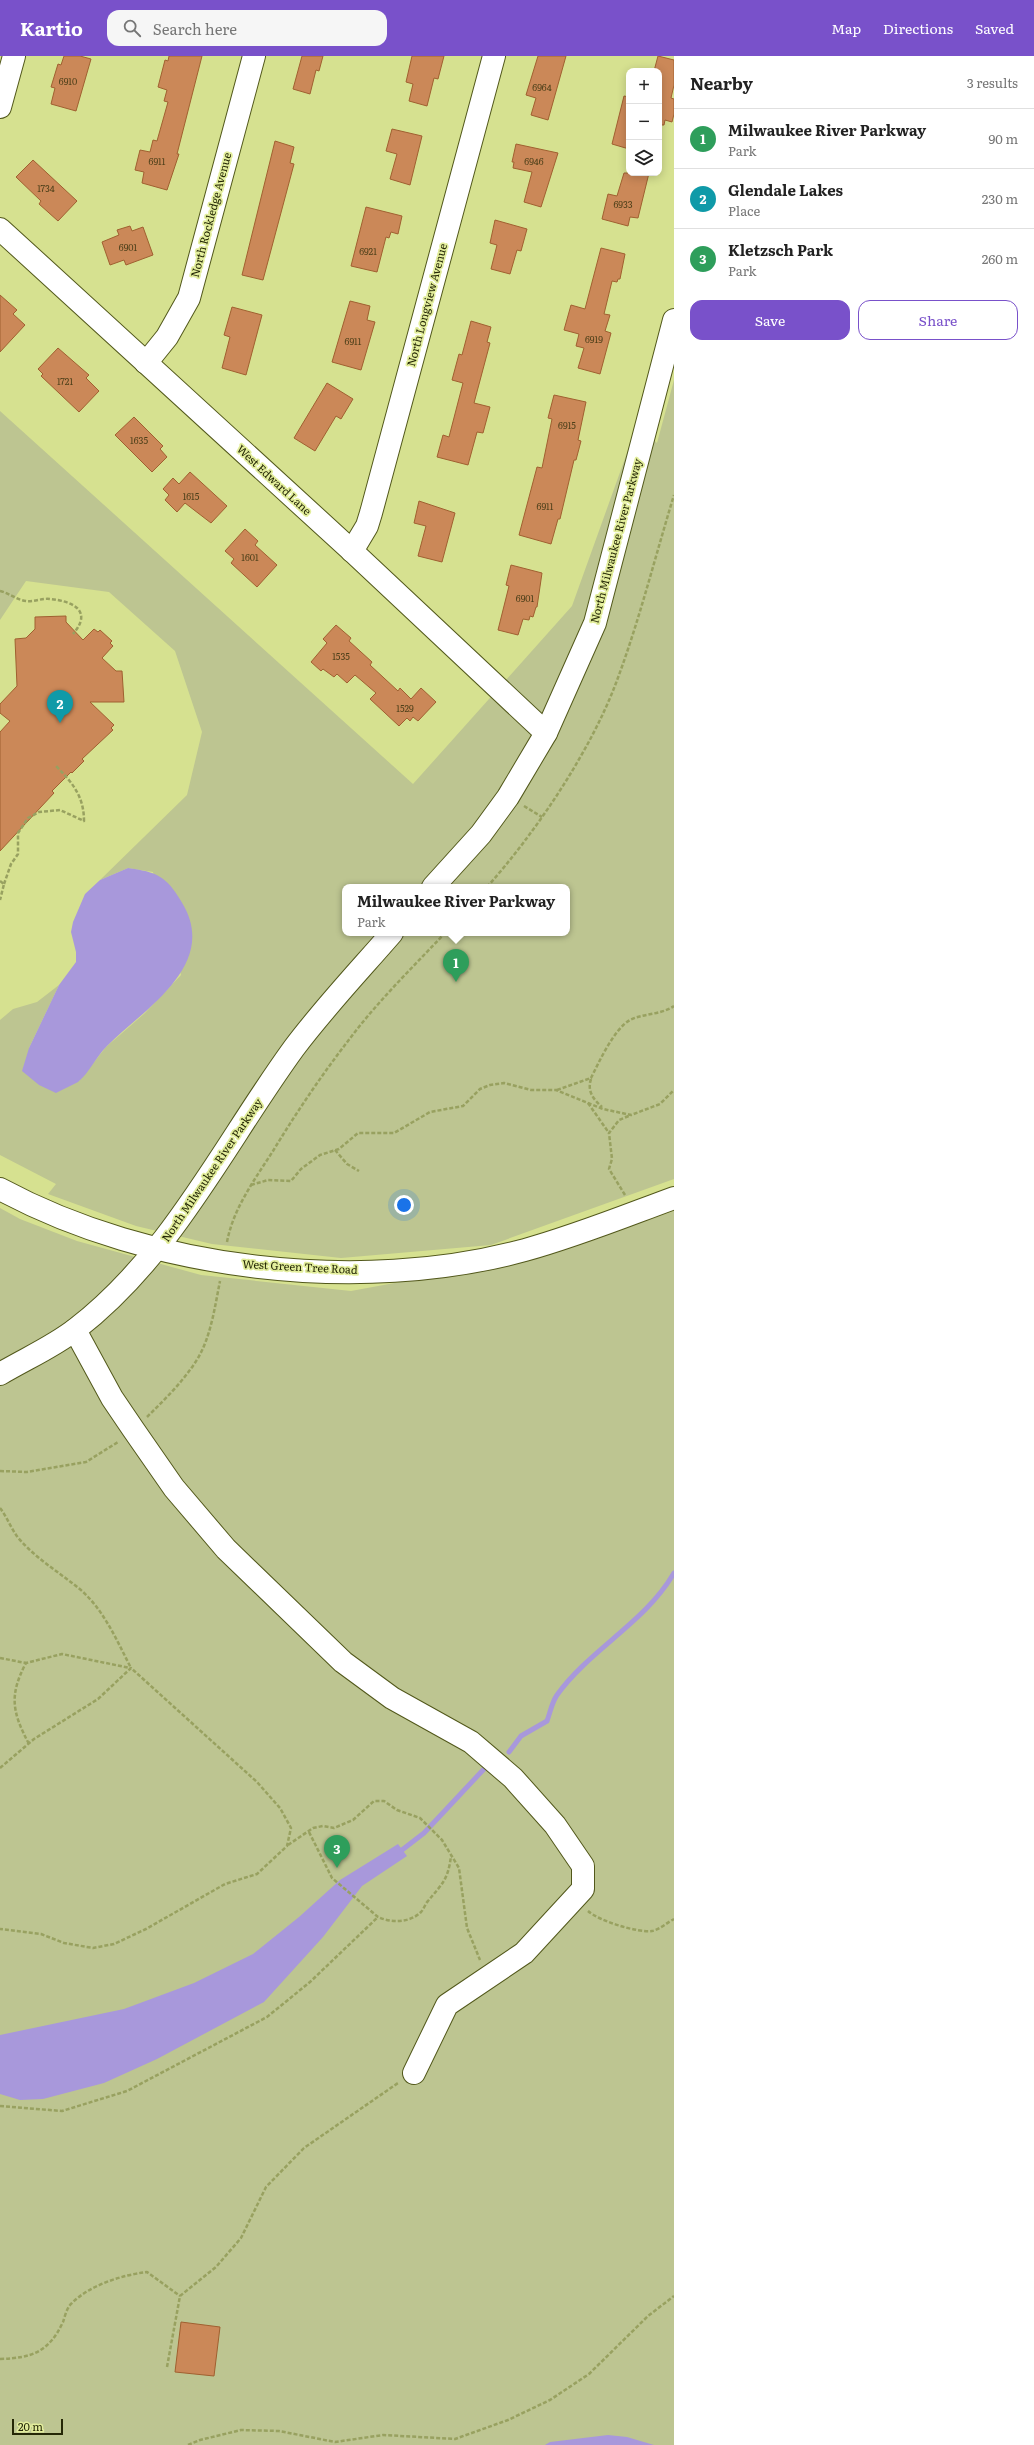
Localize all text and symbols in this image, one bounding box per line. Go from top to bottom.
search box [107,10,387,46]
text: Kartio [20,14,83,42]
icon: search [121,17,143,39]
text: Search here [153,17,237,40]
text: Map [831,18,861,38]
text: Directions [883,18,953,38]
text: Saved [975,18,1014,38]
map controls [626,68,662,176]
button: + [626,68,662,104]
text: Nearby [690,70,753,95]
text: 3 results [967,73,1018,92]
house number: 6910 [59,74,77,88]
house number: 6964 [532,80,552,94]
button: − [626,104,662,140]
text: Milwaukee River Parkway [728,118,926,141]
text: 1 [700,129,706,148]
text: 90 m [988,129,1018,148]
button: layers [626,140,662,176]
text: Park [728,141,757,160]
street label: North Rockledge Avenue [186,150,235,279]
house number: 6911 [149,154,166,168]
house number: 6946 [524,154,544,168]
text: Glendale Lakes [728,178,843,201]
house number: 1734 [37,181,55,195]
text: 2 [700,189,706,208]
text: 230 m [982,189,1018,208]
house number: 6933 [613,197,633,211]
text: Place [728,201,760,220]
text: Kletzsch Park [728,238,833,261]
house number: 6901 [119,240,138,254]
street label: North Longview Avenue [402,241,450,368]
house number: 6921 [359,244,377,258]
text: 3 [699,249,707,268]
text: 260 m [982,249,1018,268]
text: Park [728,261,757,280]
button: Save [690,300,850,340]
button: Share [858,300,1018,340]
house number: 6919 [585,332,603,346]
house number: 6911 [345,334,362,348]
house number: 1721 [57,374,73,388]
house number: 6915 [558,418,576,432]
house number: 1635 [130,433,148,447]
street label: West Edward Lane [234,440,316,518]
street label: North Milwaukee River Parkway [585,456,645,625]
house number: 1615 [183,489,200,503]
house number: 6911 [537,499,554,513]
house number: 1601 [241,550,259,564]
house number: 6901 [516,591,535,605]
house number: 1535 [332,649,350,663]
pin: 2 [47,690,73,723]
house number: 1529 [396,701,414,715]
popup [342,884,570,936]
text: Milwaukee River Parkway [357,889,555,912]
text: Park [357,912,385,931]
pin: 1 [443,949,469,982]
street label: North Milwaukee River Parkway [157,1094,266,1244]
your location [394,1195,414,1215]
street label: West Green Tree Road [242,1255,358,1277]
pin: 3 [324,1835,350,1868]
scale bar [12,2417,63,2436]
text: 20 m [18,2418,43,2434]

